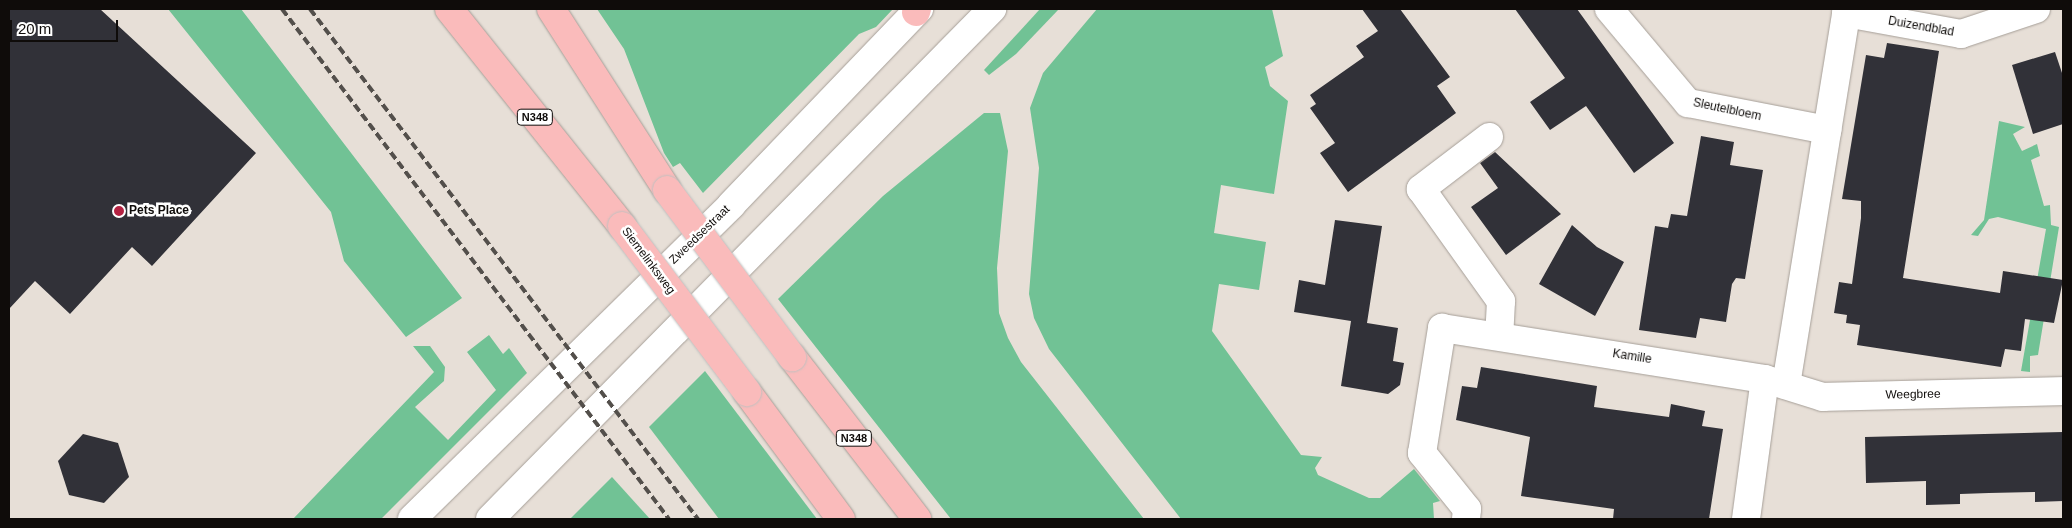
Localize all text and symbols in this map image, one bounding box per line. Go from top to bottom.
scale bar [12,10,120,42]
street label: Duizendblad [1887,14,1955,40]
text: 20 m [18,20,51,37]
street label: Sleutelbloem [1692,96,1762,124]
road number: N348 [516,108,554,125]
street label: Zweedsestraat [667,202,733,268]
place label: Pets Place [129,204,189,218]
marker: Pets Place [113,205,125,217]
street label: Siemelinksweg [618,225,678,297]
street label: Kamille [1611,347,1653,367]
street label: Weegbree [1885,387,1941,403]
road number: N348 [835,429,873,446]

